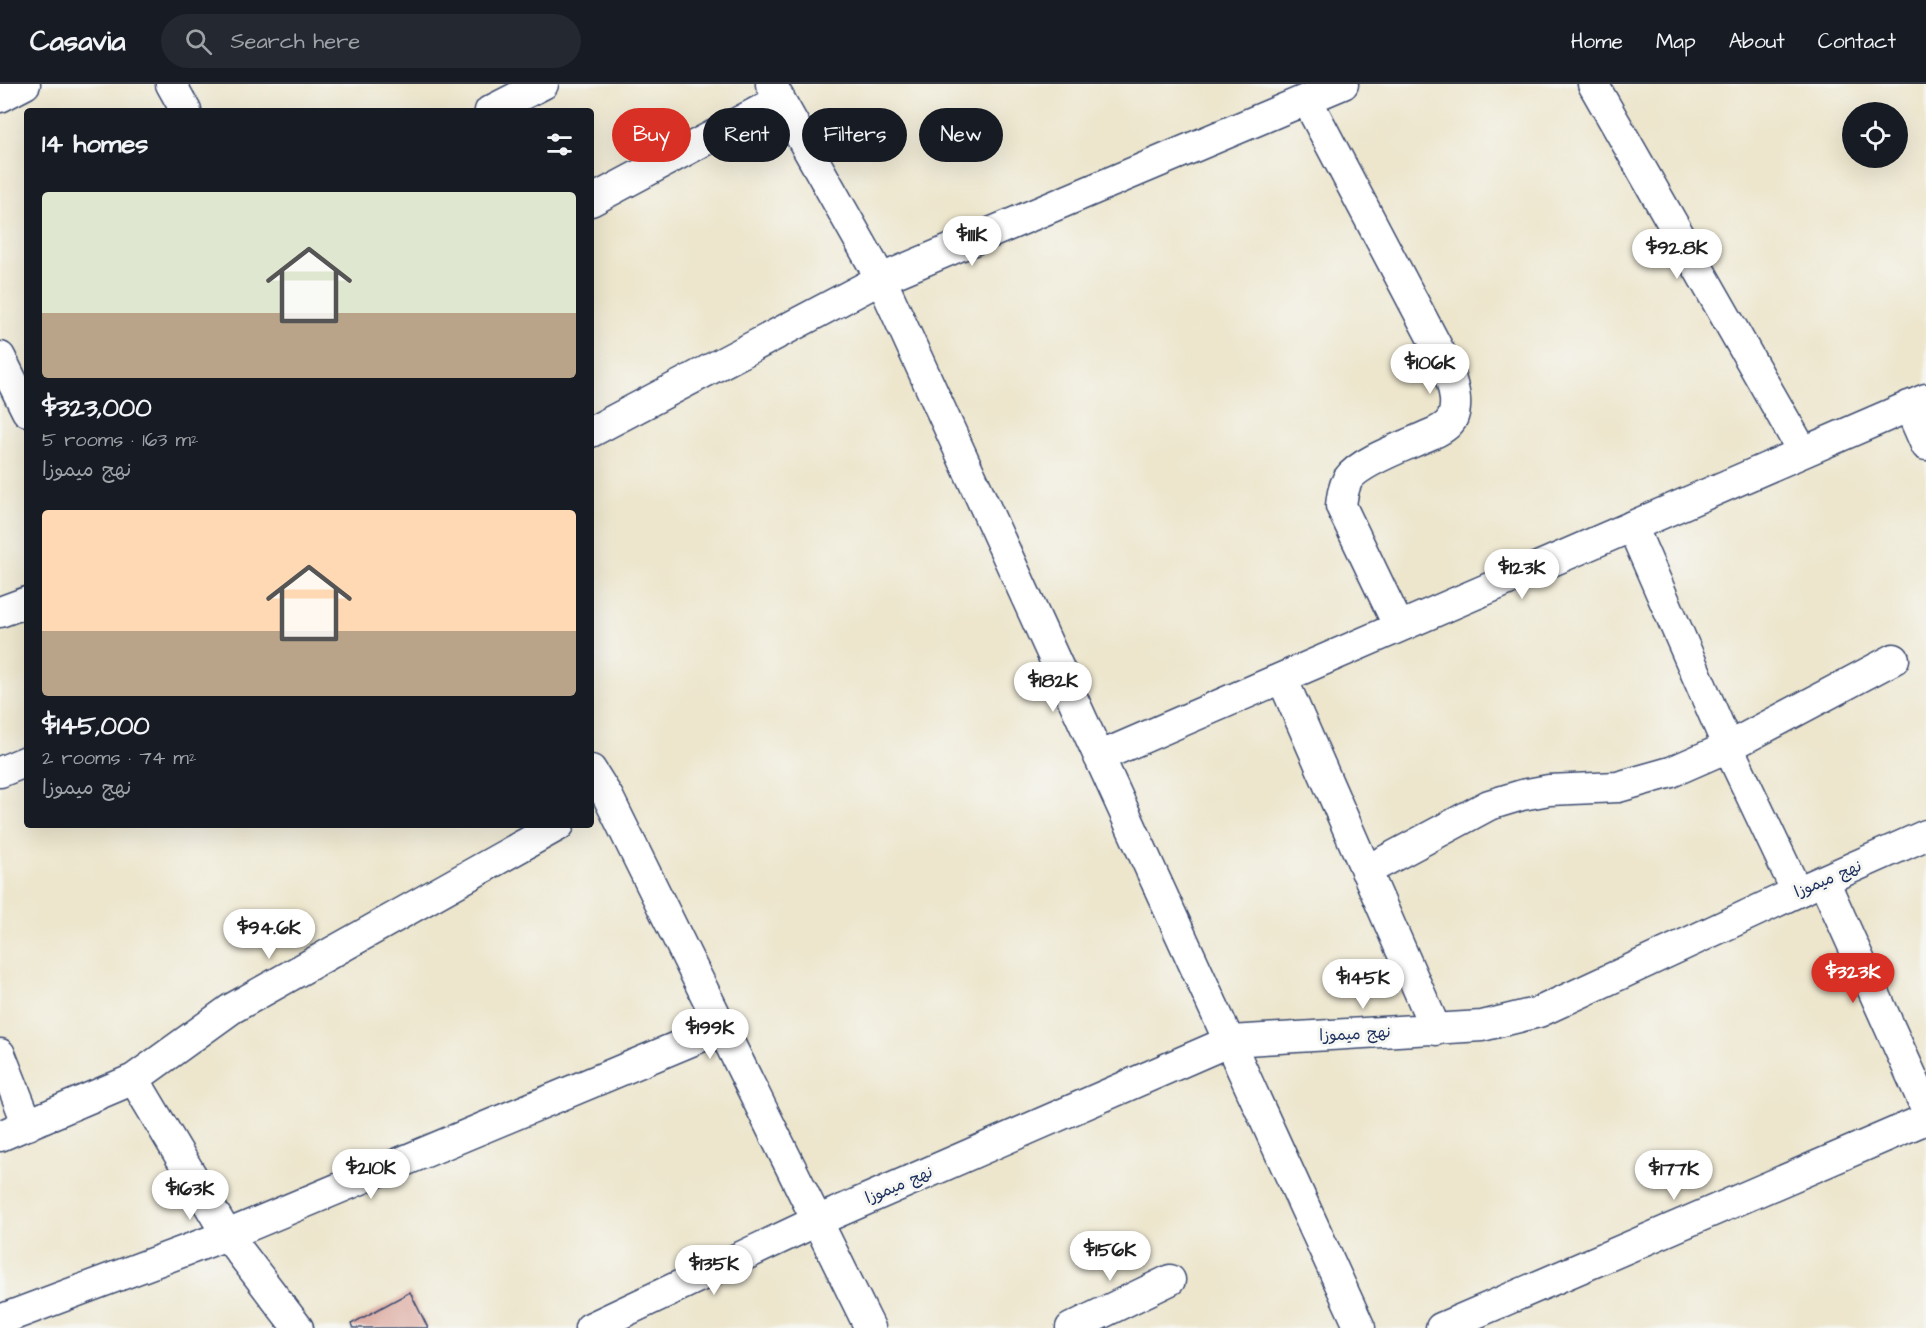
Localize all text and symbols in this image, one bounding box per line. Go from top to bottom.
search box [161,14,581,68]
text: Casavia [30,22,125,61]
icon: search [182,25,215,58]
text: Search here [230,26,360,57]
text: Home [1571,27,1623,56]
text: Map [1656,27,1696,56]
text: About [1729,27,1785,56]
text: Contact [1818,27,1896,56]
map controls [1842,102,1908,168]
button: locate [1842,102,1908,168]
chip: Buy [612,108,691,162]
chip: Rent [703,108,790,162]
chip: Filters [802,108,907,162]
chip: New [919,108,1003,162]
text: 14 homes [42,126,148,162]
icon: filters [543,128,576,161]
pin: $111K [930,216,1014,267]
text: $111K [957,221,987,249]
pin: $92.8K [1628,229,1726,280]
icon: home [255,231,363,339]
text: $92.8K [1646,234,1708,262]
pin: $106K [1388,344,1472,395]
text: $106K [1405,349,1455,377]
text: $323,000 [42,390,152,426]
text: 5 rooms · 163 m² [42,426,198,454]
text: نهج ميموزا [42,456,131,484]
icon: home [255,549,363,657]
pin: $123K [1480,549,1564,600]
text: $123K [1498,554,1546,582]
pin: $182K [1011,662,1095,713]
text: $182K [1028,667,1078,695]
text: $145,000 [42,708,150,744]
text: 2 rooms · 74 m² [42,744,196,772]
text: نهج ميموزا [42,774,131,802]
street label: نهج ميموزا [1791,855,1865,903]
pin: $94.6K [220,909,318,960]
text: $94.6K [237,914,301,942]
pin: $323K [1811,953,1895,1004]
text: $323K [1825,958,1881,986]
pin: $145K [1321,959,1405,1010]
text: $145K [1336,964,1390,992]
pin: $199K [668,1009,752,1060]
text: $199K [686,1014,734,1042]
street label: نهج ميموزا [1319,1021,1391,1047]
pin: $210K [329,1149,413,1200]
pin: $177K [1632,1150,1716,1201]
text: $210K [346,1154,396,1182]
text: $177K [1649,1155,1699,1183]
street label: نهج ميموزا [862,1161,936,1209]
pin: $163K [148,1170,232,1221]
text: $163K [166,1175,214,1203]
pin: $156K [1068,1231,1152,1282]
text: $156K [1084,1236,1136,1264]
pin: $135K [672,1245,756,1296]
text: $135K [689,1250,739,1278]

